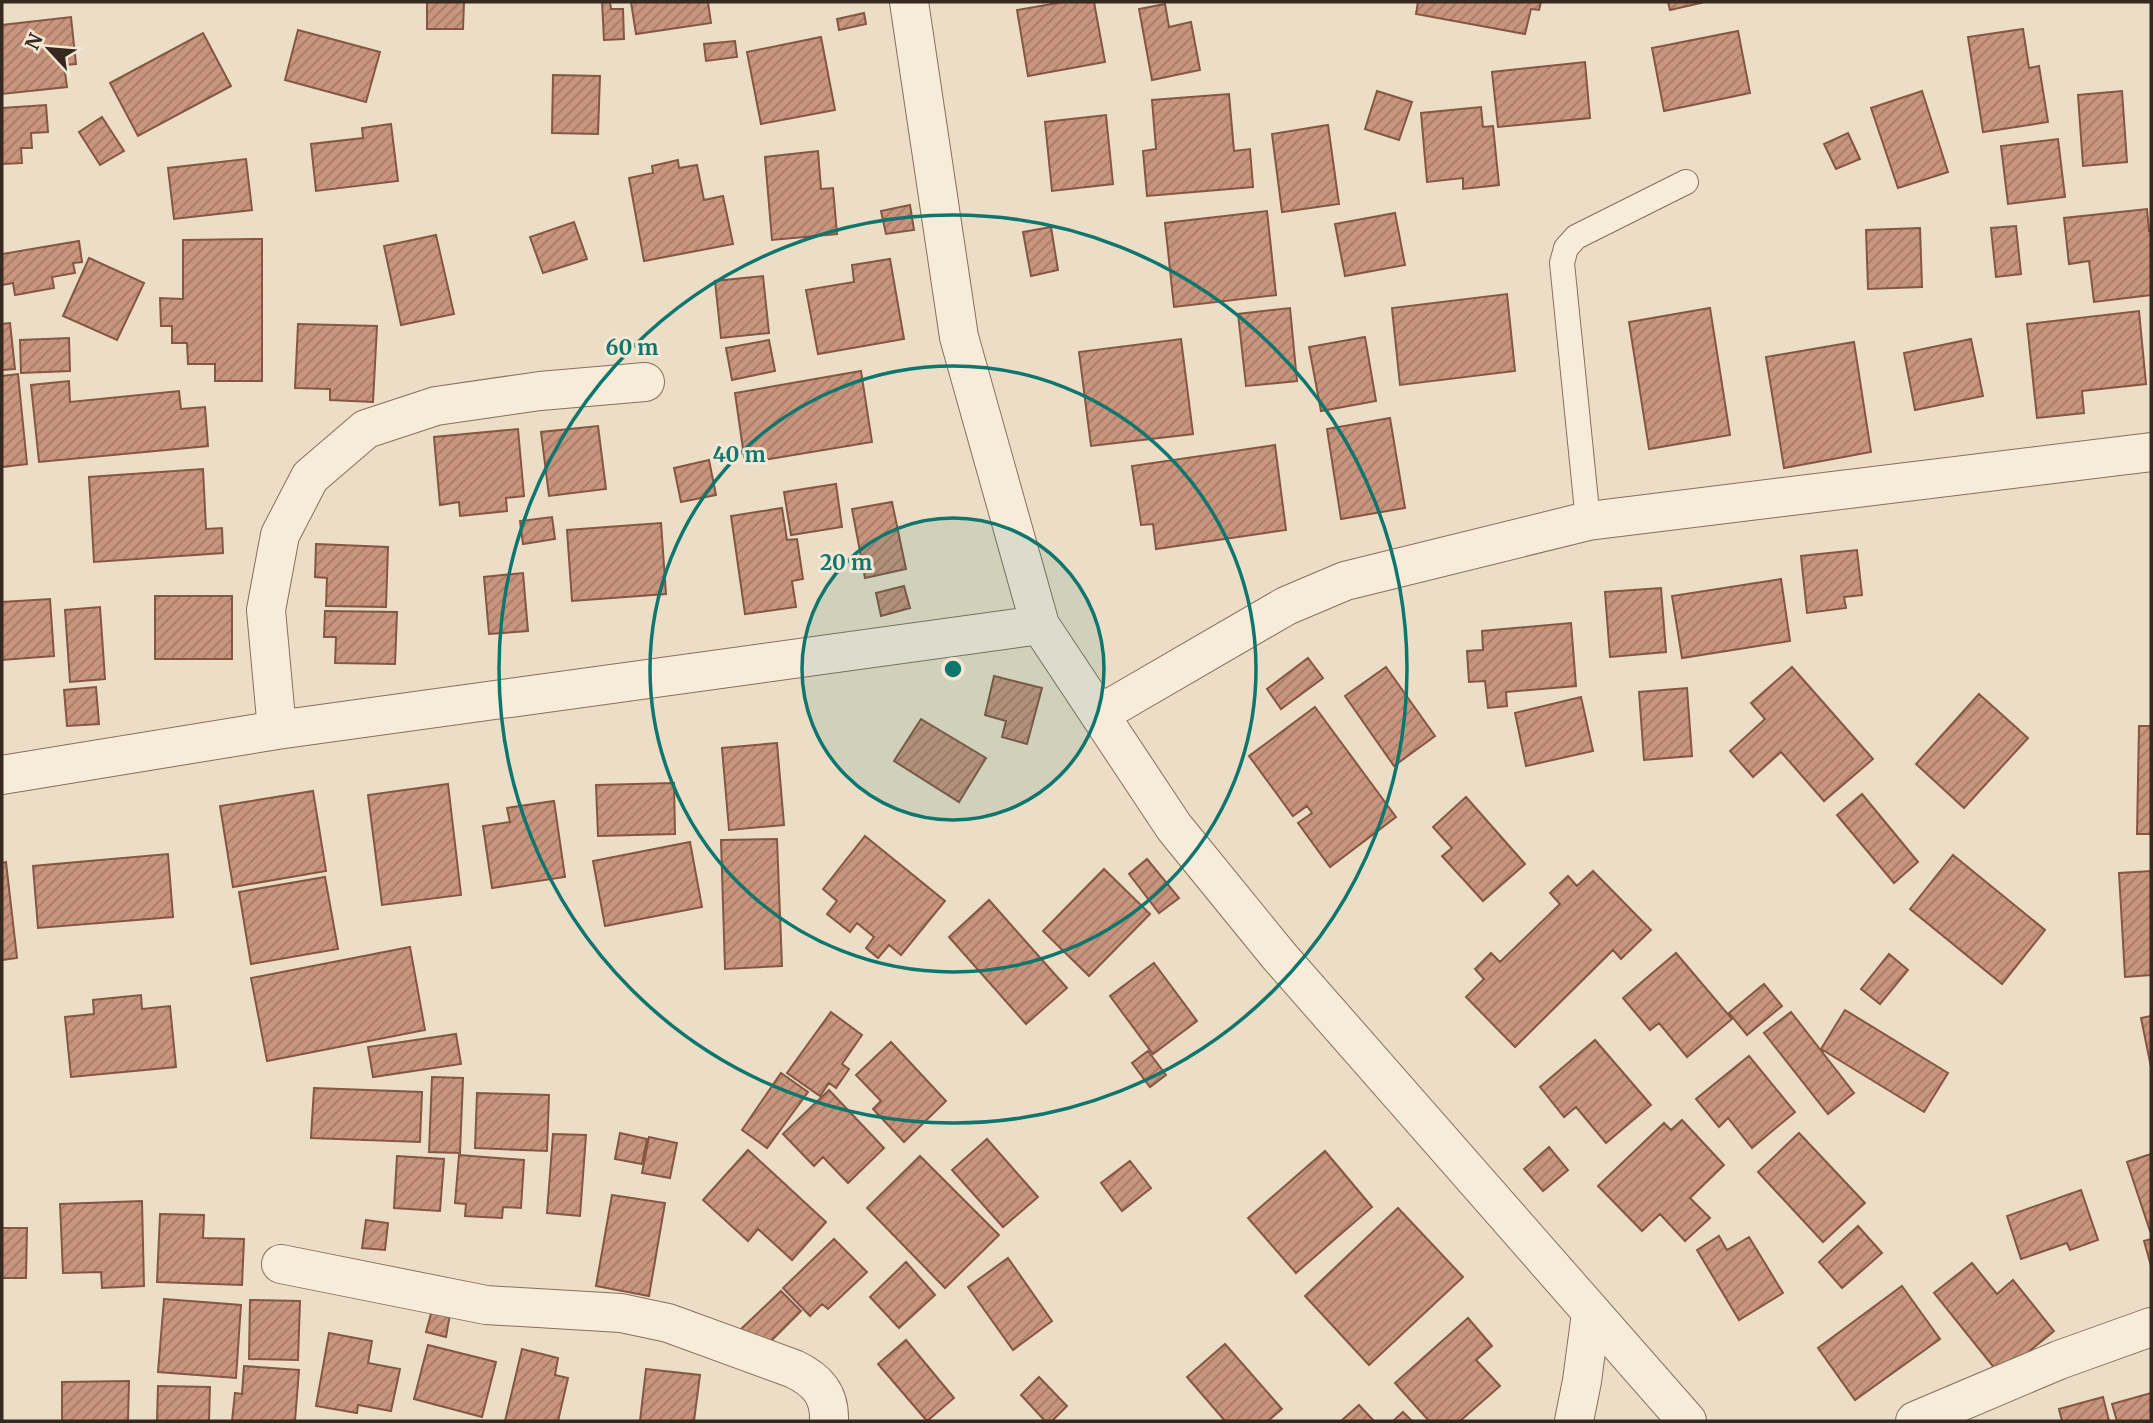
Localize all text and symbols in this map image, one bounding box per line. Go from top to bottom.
north arrow [14,14,84,84]
text: N [20,30,48,54]
text: 60 m [606,334,658,361]
text: 40 m [712,441,766,468]
text: 20 m [820,549,872,576]
centre of rings [941,657,965,681]

